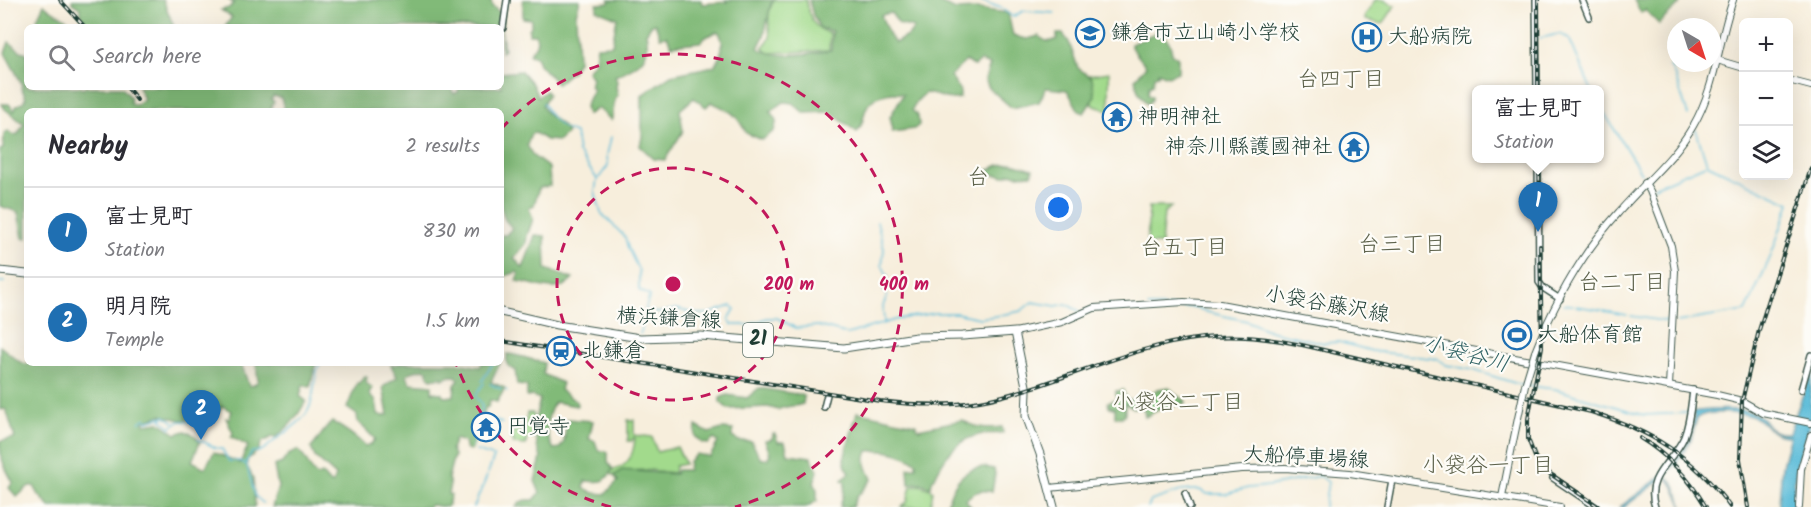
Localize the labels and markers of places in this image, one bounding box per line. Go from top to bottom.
school or university icon: 鎌倉市立山崎小学校 [1074,17,1106,49]
place label: 鎌倉市立山崎小学校 [1111,17,1300,50]
hospital icon: 大船病院 [1351,21,1383,53]
place label: 大船病院 [1388,21,1472,54]
temple icon: 神明神社 [1101,101,1133,133]
place label: 神明神社 [1138,101,1222,134]
place label: 神奈川縣護國神社 [1165,131,1333,164]
temple icon: 神奈川縣護國神社 [1338,131,1370,163]
pin: 1 [1518,182,1558,232]
centre of rings [663,274,683,294]
sports icon: 大船体育館 [1501,319,1533,351]
place label: 大船体育館 [1538,319,1643,352]
station icon: 北鎌倉 [545,335,577,367]
place label: 北鎌倉 [582,335,645,368]
pin: 2 [182,390,220,440]
temple icon: 円覚寺 [470,411,502,443]
place label: 円覚寺 [507,411,570,444]

